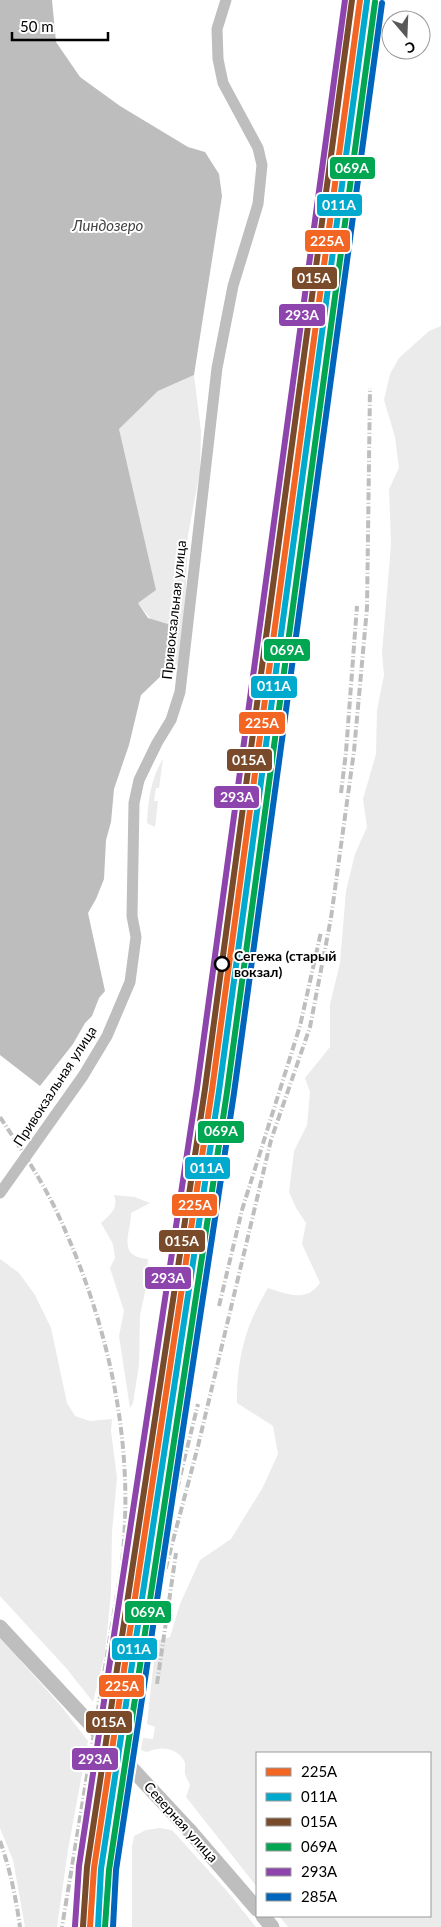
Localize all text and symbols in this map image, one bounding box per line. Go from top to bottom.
scale bar [12,10,109,42]
north arrow [381,10,431,60]
text: 50 m [20,17,54,35]
text: С [403,38,418,58]
line badge: 069А [329,156,376,180]
text: 069А [335,159,369,176]
line badge: 011А [316,193,363,217]
text: 011А [322,196,356,213]
water label: Линдозеро [72,216,144,234]
line badge: 225А [304,229,351,253]
text: 225А [310,232,344,249]
line badge: 015А [291,266,338,290]
text: 015А [297,269,331,286]
line badge: 293А [278,303,326,327]
text: 293А [285,306,319,323]
street label: Привокзальная улица [158,539,189,680]
line badge: 069А [263,638,311,662]
text: 069А [270,641,304,658]
line badge: 011А [250,675,298,699]
text: 011А [257,677,291,694]
line badge: 225А [238,711,286,735]
text: 225А [245,714,279,731]
line badge: 015А [226,748,273,772]
text: 015А [232,751,266,768]
line badge: 293А [213,785,260,809]
text: 293А [220,788,254,805]
place label: Сегежа (старый вокзал) [234,947,337,980]
marker: Сегежа (старый вокзал) [214,956,230,972]
street label: Привокзальная улица [9,1022,100,1149]
line badge: 069А [197,1120,245,1144]
text: 069А [204,1122,238,1139]
line badge: 011А [184,1156,231,1180]
text: 011А [190,1159,224,1176]
line badge: 225А [171,1193,218,1217]
text: 225А [178,1196,212,1213]
line badge: 015А [158,1229,206,1253]
text: 015А [165,1232,199,1249]
line badge: 293А [144,1266,192,1290]
text: 293А [151,1269,185,1286]
line badge: 069А [124,1600,172,1624]
text: 069А [131,1603,165,1620]
line badge: 011А [111,1637,158,1661]
text: 011А [117,1640,151,1657]
line badge: 225А [98,1674,145,1698]
text: 225А [105,1677,139,1694]
line badge: 015А [85,1710,133,1734]
text: 015А [92,1713,126,1730]
line badge: 293А [71,1747,119,1771]
text: 293А [78,1750,112,1767]
legend [256,1752,431,1917]
text: 225А [301,1762,338,1780]
street label: Северная улица [141,1778,222,1865]
text: 011А [301,1787,338,1805]
text: 015А [301,1812,338,1830]
text: 069А [301,1837,338,1855]
text: 293А [301,1862,338,1880]
text: 285А [301,1887,338,1905]

